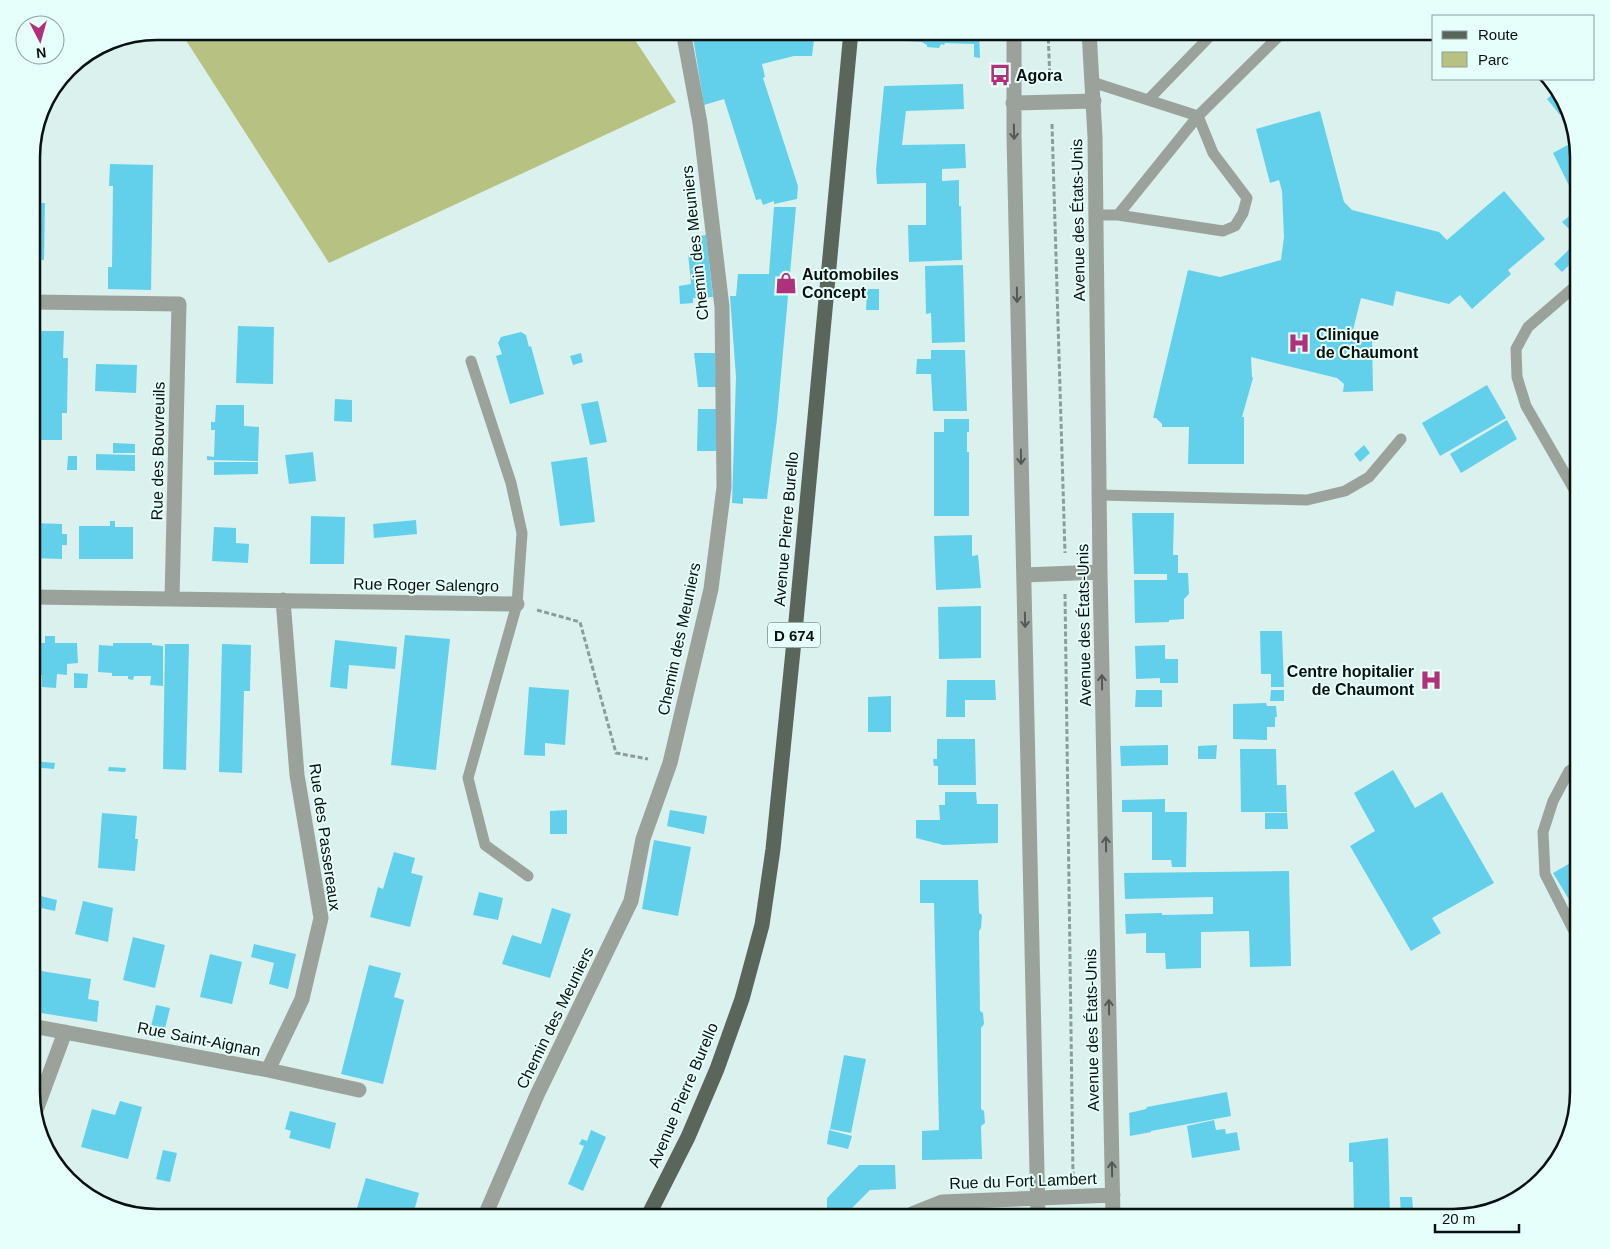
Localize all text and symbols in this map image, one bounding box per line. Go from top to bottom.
north arrow [15,15,65,65]
legend [1432,15,1595,80]
text: Route [1478,26,1518,43]
text: N [35,44,47,61]
text: Parc [1478,51,1509,68]
bus stop icon: Agora [987,62,1013,88]
place label: Agora [1016,67,1062,84]
one-way arrow [1009,124,1019,140]
street label: Avenue des États-Unis [1067,139,1088,301]
street label: Chemin des Meuniers [678,165,712,321]
place label: Automobiles Concept [802,266,899,301]
shop icon: Automobiles Concept [773,270,799,296]
one-way arrow [1013,287,1022,303]
place label: Clinique de Chaumont [1316,326,1419,361]
hospital icon: Clinique de Chaumont [1286,330,1312,356]
street label: Rue des Bouvreuils [148,381,168,521]
one-way arrow [1016,449,1026,465]
street label: Avenue Pierre Burello [771,451,801,607]
street label: Avenue des États-Unis [1073,544,1094,706]
street label: Chemin des Meuniers [655,561,703,717]
street label: Rue Roger Salengro [353,575,499,595]
one-way arrow [1020,612,1030,628]
road number: D 674 [768,622,820,648]
place label: Centre hopitalier de Chaumont [1287,663,1415,698]
hospital icon: Centre hopitalier de Chaumont [1418,667,1444,693]
one-way arrow [1098,674,1107,690]
street label: Rue des Passereaux [306,762,344,912]
one-way arrow [1101,836,1111,852]
street label: Chemin des Meuniers [513,944,597,1092]
street label: Avenue des États-Unis [1081,949,1102,1111]
one-way arrow [1104,999,1114,1015]
street label: Rue Saint-Aignan [136,1019,262,1059]
street label: Avenue Pierre Burello [645,1020,721,1170]
one-way arrow [1107,1161,1117,1178]
street label: Rue du Fort Lambert [949,1170,1098,1192]
scale bar [1435,1202,1519,1234]
text: 20 m [1442,1210,1475,1227]

